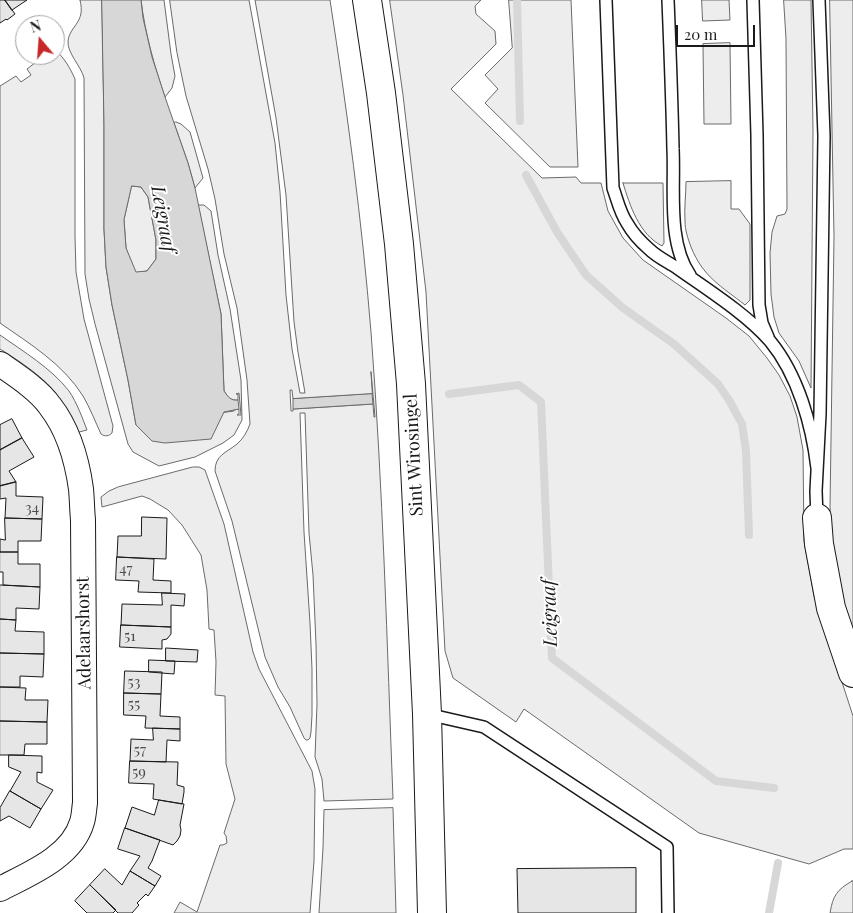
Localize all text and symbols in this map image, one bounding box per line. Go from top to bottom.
north arrow [15,15,65,65]
scale bar [678,15,757,47]
text: N [28,16,43,37]
text: 20 m [684,24,717,44]
water label: Leigraaf [146,184,180,254]
street label: Sint Wirosingel [400,393,428,517]
house number: 34 [25,499,39,517]
house number: 47 [119,560,133,578]
street label: Adelaarshorst [72,576,96,690]
water label: Leigraaf [537,579,563,647]
house number: 51 [124,627,136,645]
house number: 53 [128,673,140,691]
house number: 55 [128,695,140,713]
house number: 57 [134,741,146,759]
house number: 59 [132,763,146,781]

